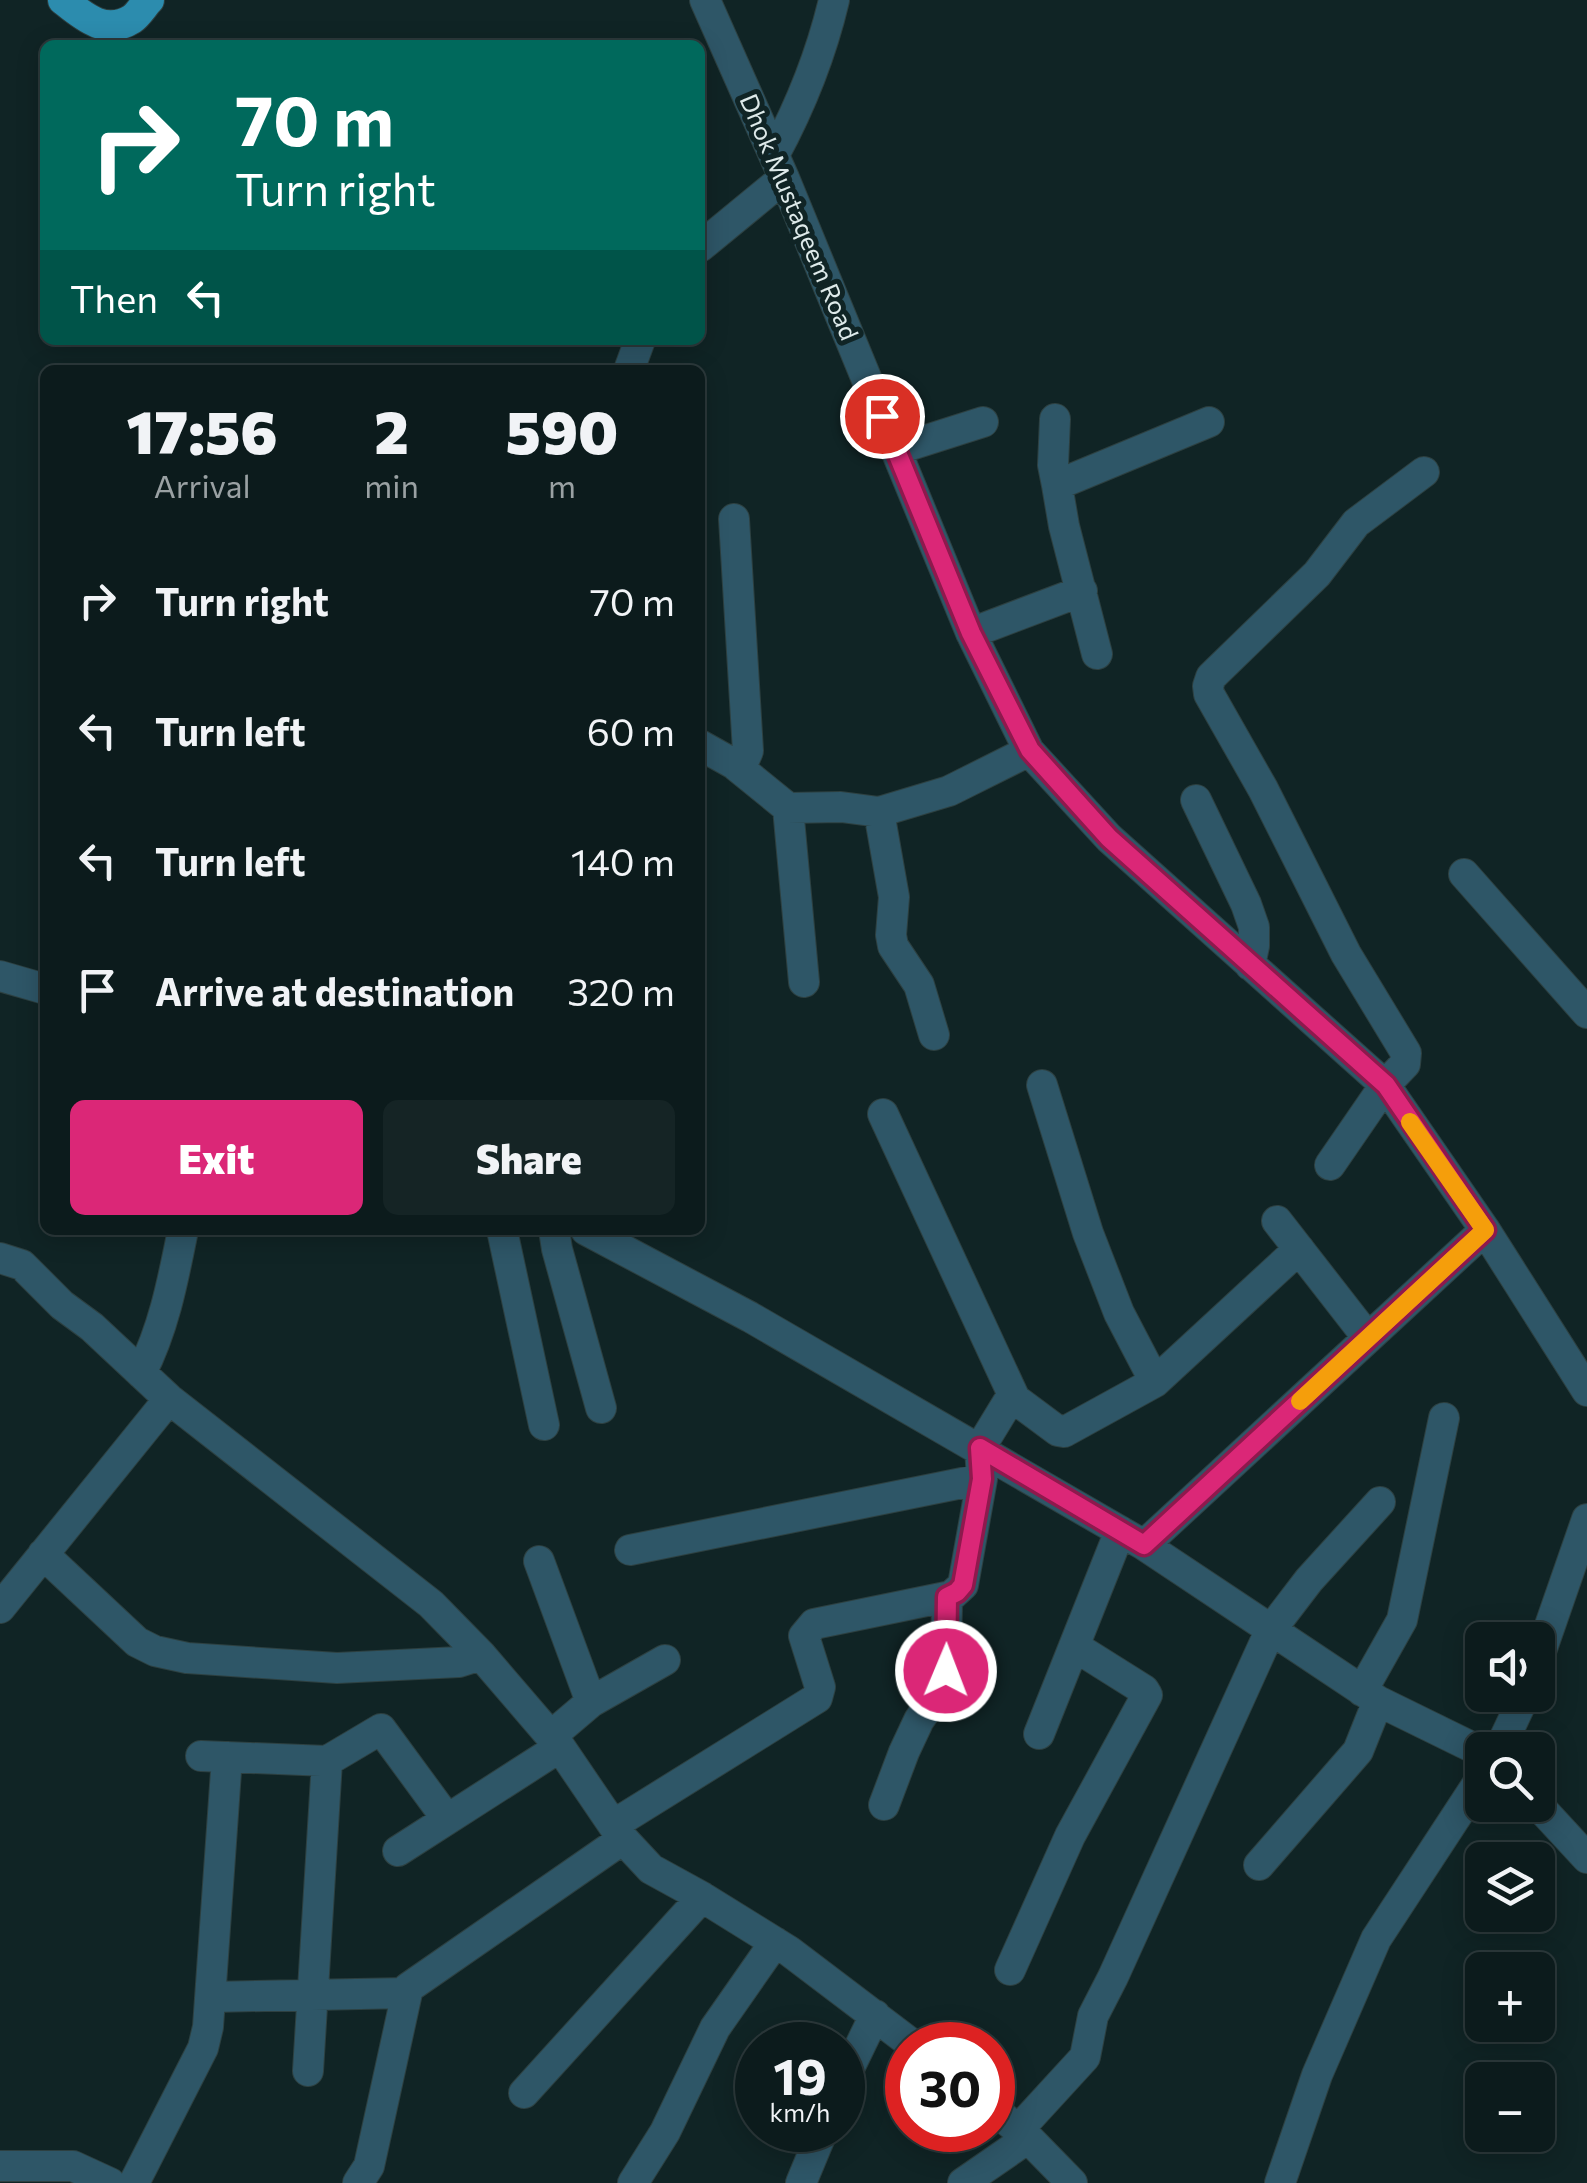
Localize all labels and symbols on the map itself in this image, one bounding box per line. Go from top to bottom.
street label: Dhok Mustaqeem Road [734,89,865,344]
pin [840,374,925,459]
position arrow [894,1619,998,1723]
speed limit sign: 30 [885,2022,1015,2152]

